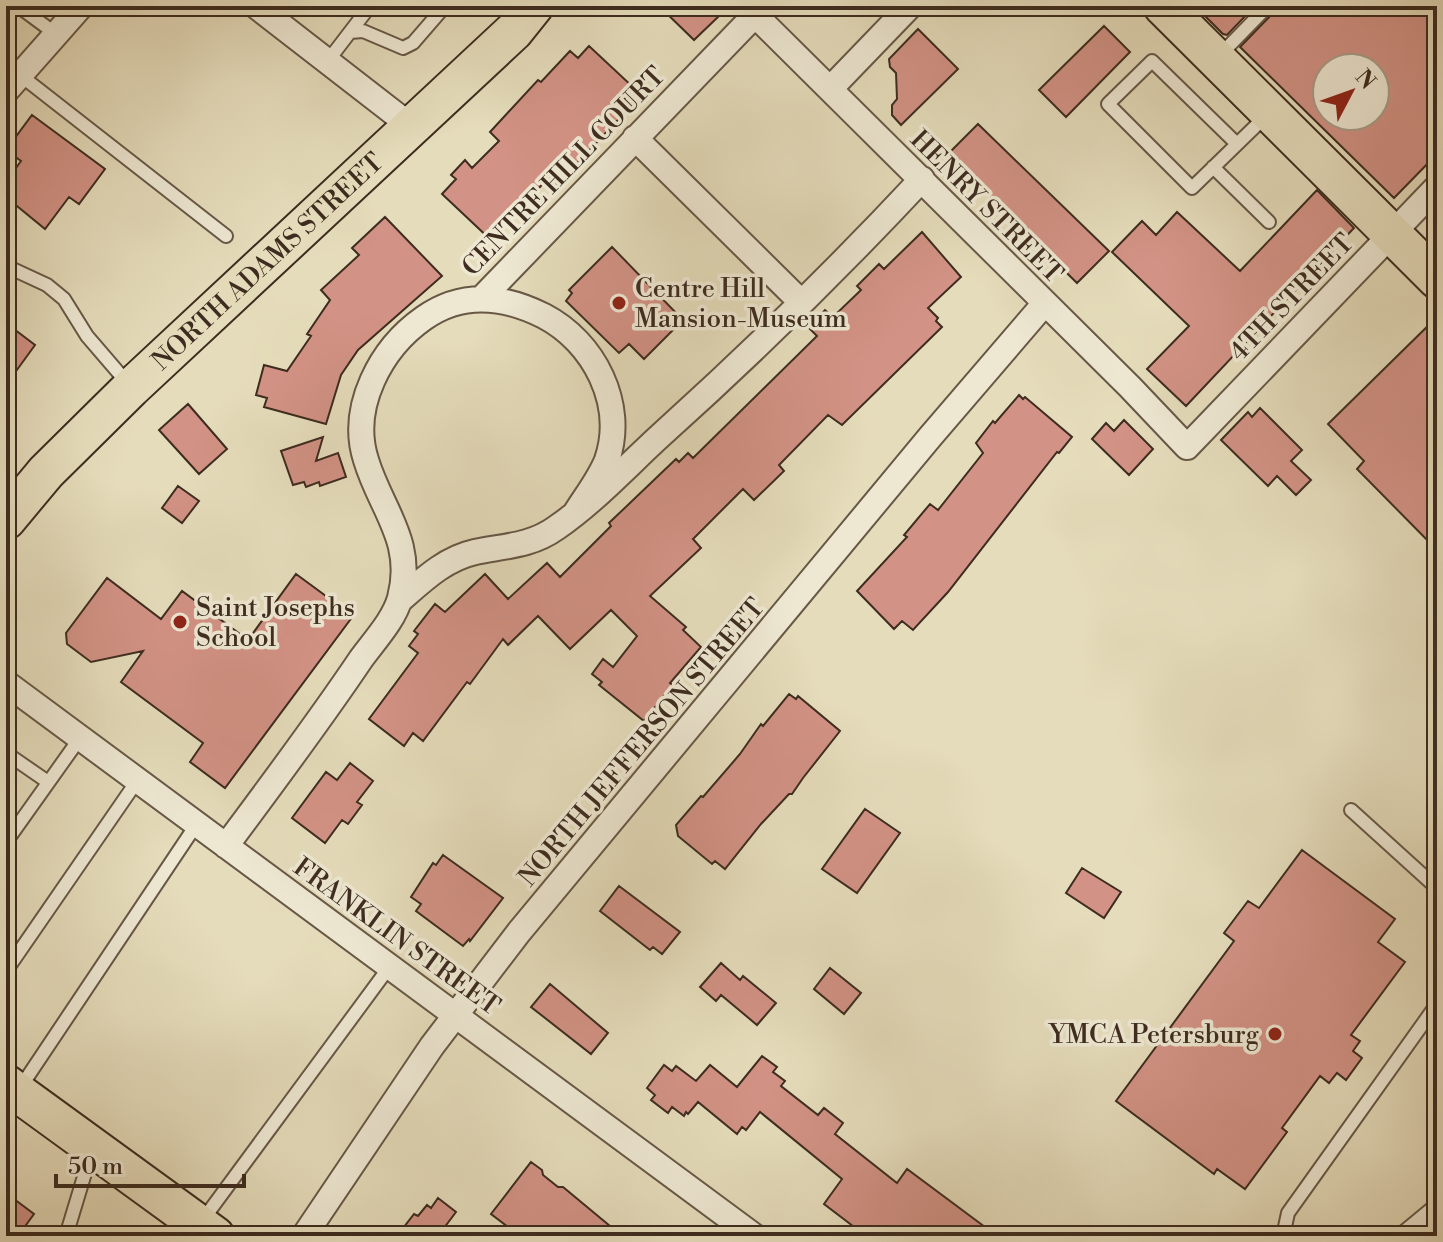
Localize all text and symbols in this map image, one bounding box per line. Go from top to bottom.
north arrow [1311,52,1391,132]
street label: CENTRE HILL COURT [455,60,672,283]
text: N [1349,64,1381,96]
street label: HENRY STREET [903,124,1069,290]
street label: NORTH ADAMS STREET [145,146,390,377]
street label: 4TH STREET [1223,227,1360,368]
place label: Centre Hill Mansion-Museum [635,273,847,335]
marker: Centre Hill Mansion-Museum [610,294,628,312]
place label: Saint Josephs School [196,592,355,654]
street label: NORTH JEFFERSON STREET [512,592,772,893]
marker: Saint Josephs School [171,613,189,631]
street label: FRANKLIN STREET [287,851,506,1022]
place label: YMCA Petersburg [1047,1019,1260,1051]
marker: YMCA Petersburg [1266,1025,1284,1043]
scale bar [56,1138,244,1188]
text: 50 m [68,1152,123,1182]

